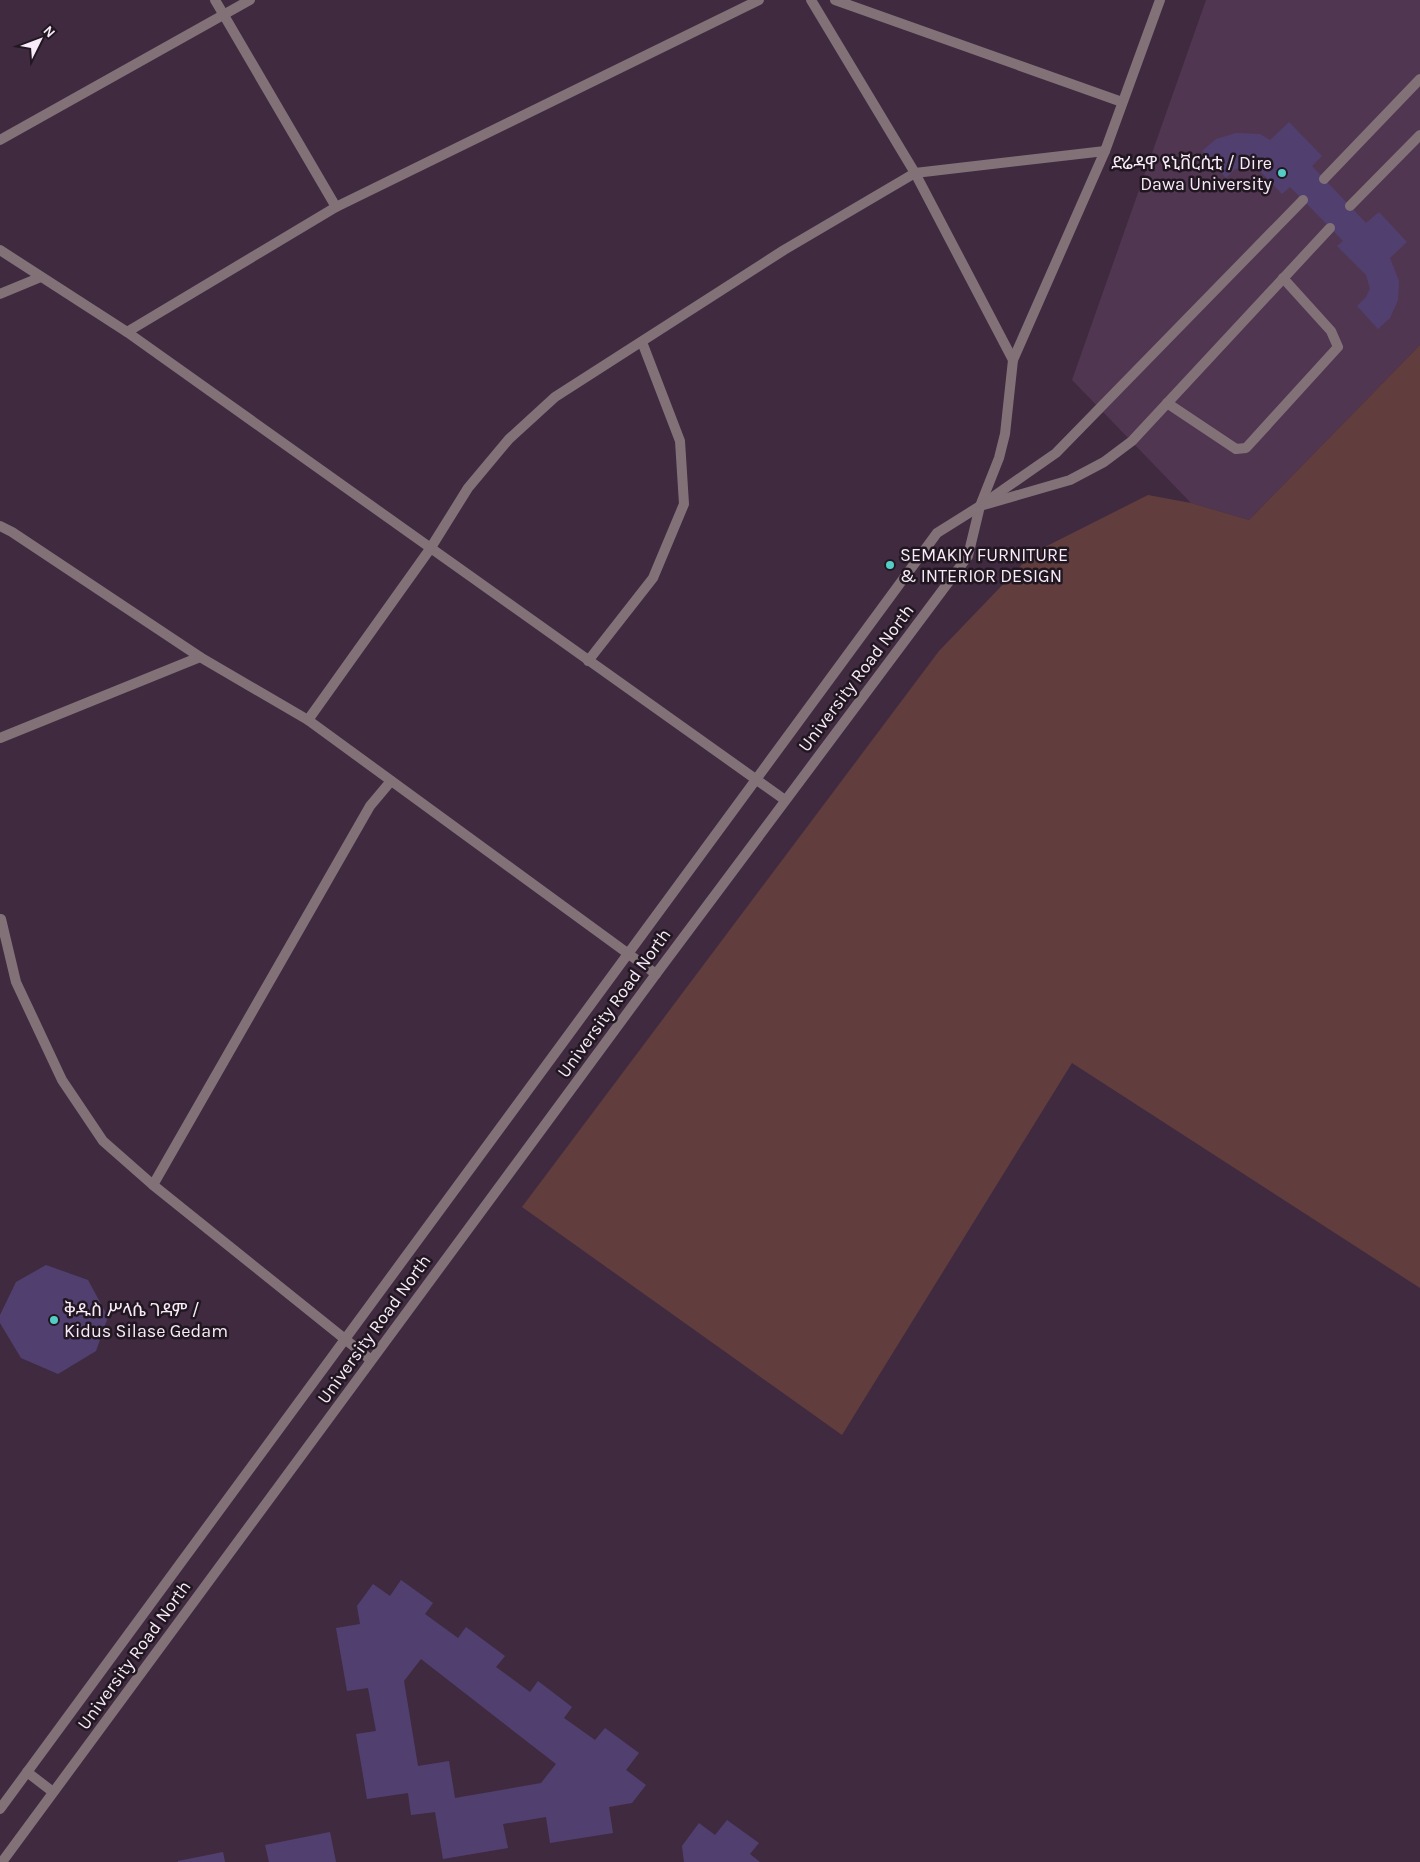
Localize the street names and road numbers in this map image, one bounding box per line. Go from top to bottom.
street label: University Road North [793,600,919,756]
street label: University Road North [552,924,676,1082]
street label: University Road North [312,1250,436,1408]
street label: University Road North [72,1576,196,1734]

